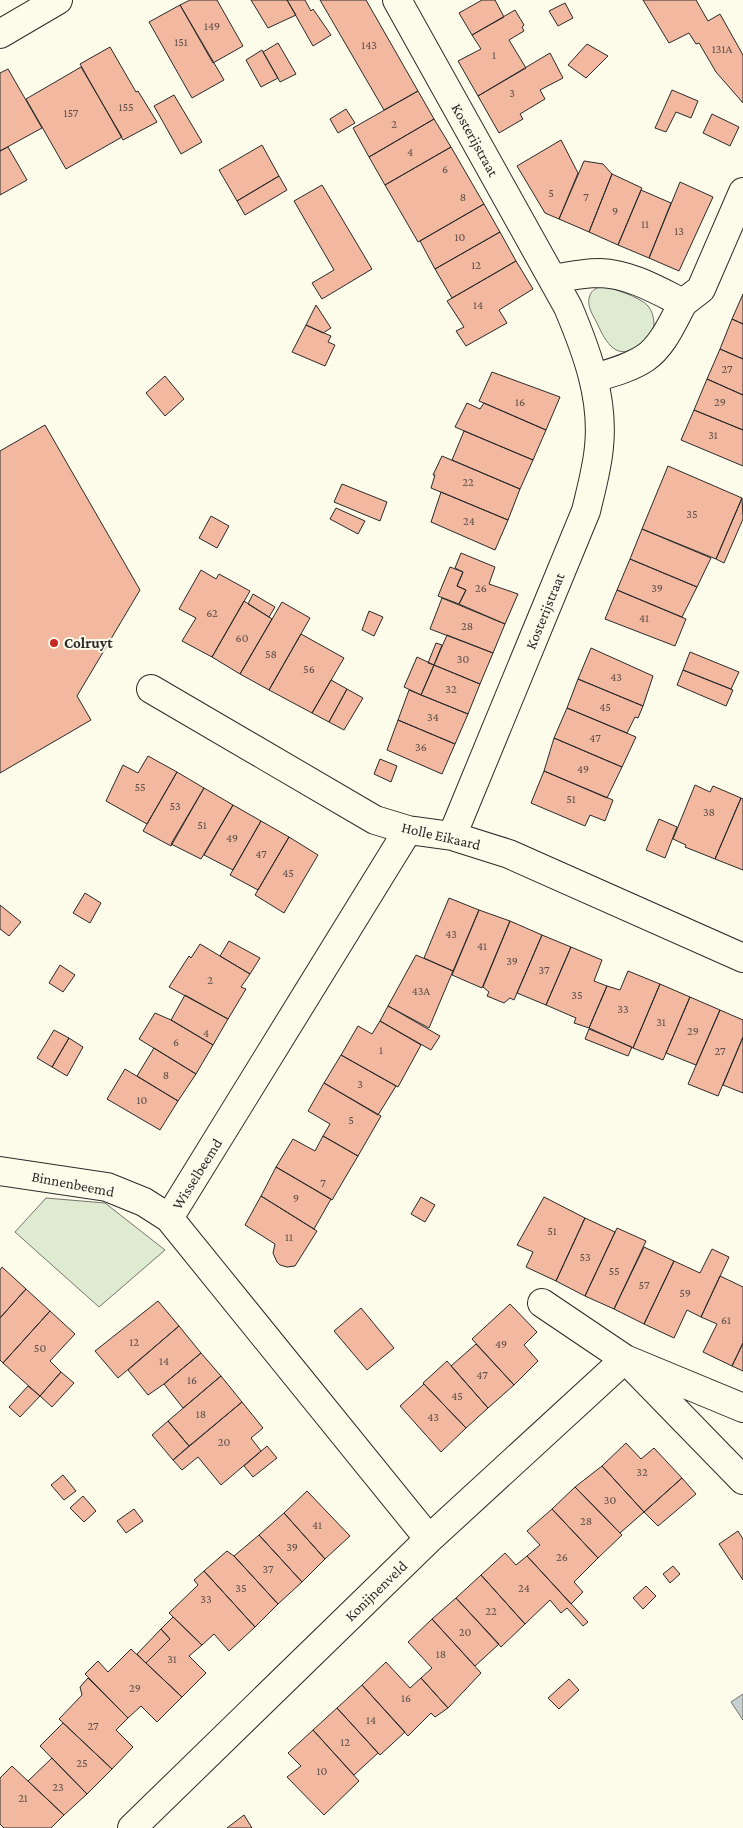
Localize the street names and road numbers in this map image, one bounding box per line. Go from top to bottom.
street label: Kosterijstraat [448,101,502,181]
street label: Kosterijstraat [522,570,569,652]
street label: Holle Eikaard [400,819,482,853]
street label: Wisselbeemd [169,1135,225,1212]
street label: Binnenbeemd [30,1168,116,1200]
street label: Konijnenveld [342,1558,411,1625]

